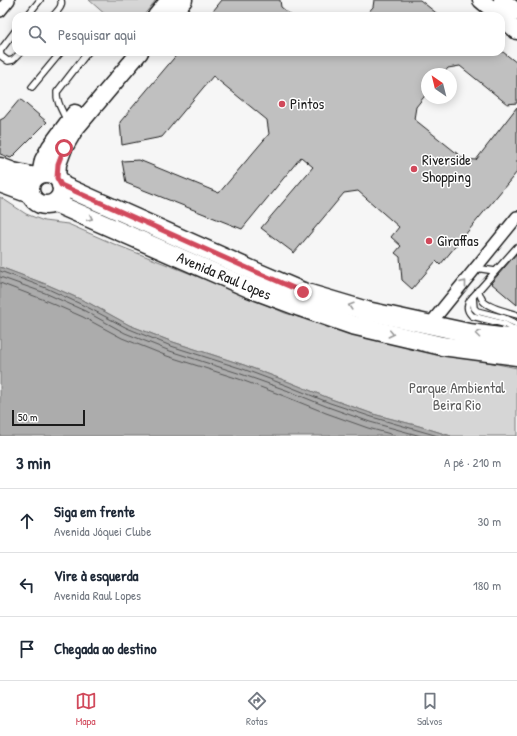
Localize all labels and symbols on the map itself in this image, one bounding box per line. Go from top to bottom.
north arrow [421,68,457,104]
place label: Pintos [290,93,325,114]
marker: Pintos [277,99,287,109]
route start [55,139,73,157]
place label: Riverside Shopping [422,149,471,187]
marker: Riverside Shopping [409,164,419,174]
one-way arrow [87,214,94,222]
place label: Giraffas [437,230,479,251]
marker: Giraffas [424,236,434,246]
street label: Avenida Raul Lopes [174,246,275,305]
one-way arrow [459,280,466,287]
route end [294,283,312,301]
one-way arrow [348,303,355,311]
one-way arrow [387,329,394,337]
one-way arrow [475,330,481,339]
park label: Parque Ambiental Beira Rio [409,377,505,415]
scale bar [12,408,85,427]

